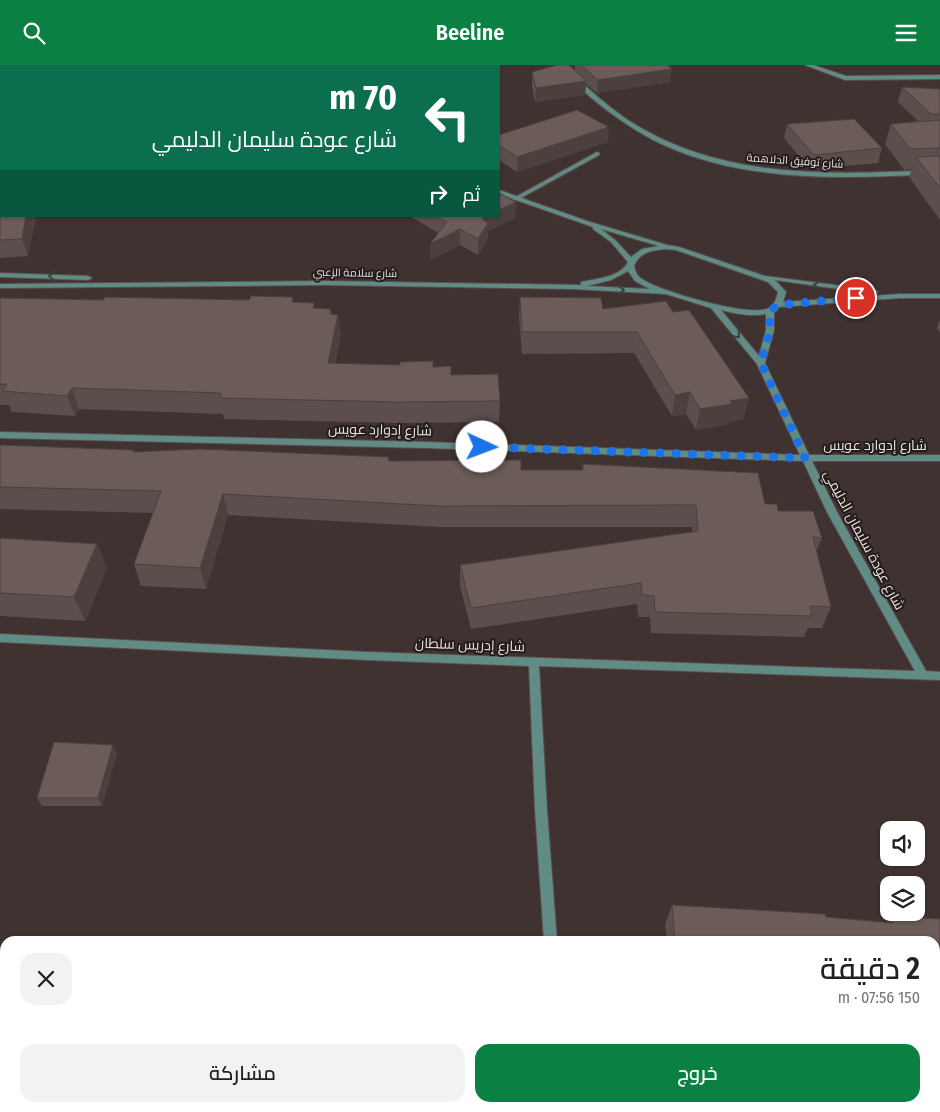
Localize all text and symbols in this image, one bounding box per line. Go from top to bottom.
icon: search [20,19,48,47]
text: Beeline [436,19,504,46]
icon: menu [892,19,920,47]
text: 70 m [329,76,397,118]
icon: left [415,85,480,150]
text: شارع عودة سليمان الدليمي [152,126,397,153]
street label: شارع توفيق الدلاهمة [746,151,844,172]
icon: right [424,180,452,208]
text: ثم [462,183,480,206]
street label: شارع سلامة الزعبي [313,266,397,282]
one-way arrow [48,271,56,281]
pin [835,277,877,319]
one-way arrow [813,280,821,291]
one-way arrow [617,284,625,295]
icon: arrive [842,284,870,312]
one-way arrow [731,329,740,338]
position arrow [455,420,507,472]
street label: شارع إدوارد عويس [328,421,432,439]
street label: شارع إدوارد عويس [823,437,927,454]
street label: شارع عودة سليمان الدليمي [817,467,908,614]
street label: شارع إدريس سلطان [415,635,525,655]
map controls [880,821,925,921]
button: sound [880,821,925,866]
button: layers [880,876,925,921]
text: 2 دقيقة [820,951,920,987]
button: close [20,953,72,1005]
text: 150 m · 07:56 [838,988,920,1007]
button: مشاركة [20,1044,465,1102]
button: خروج [475,1044,920,1102]

